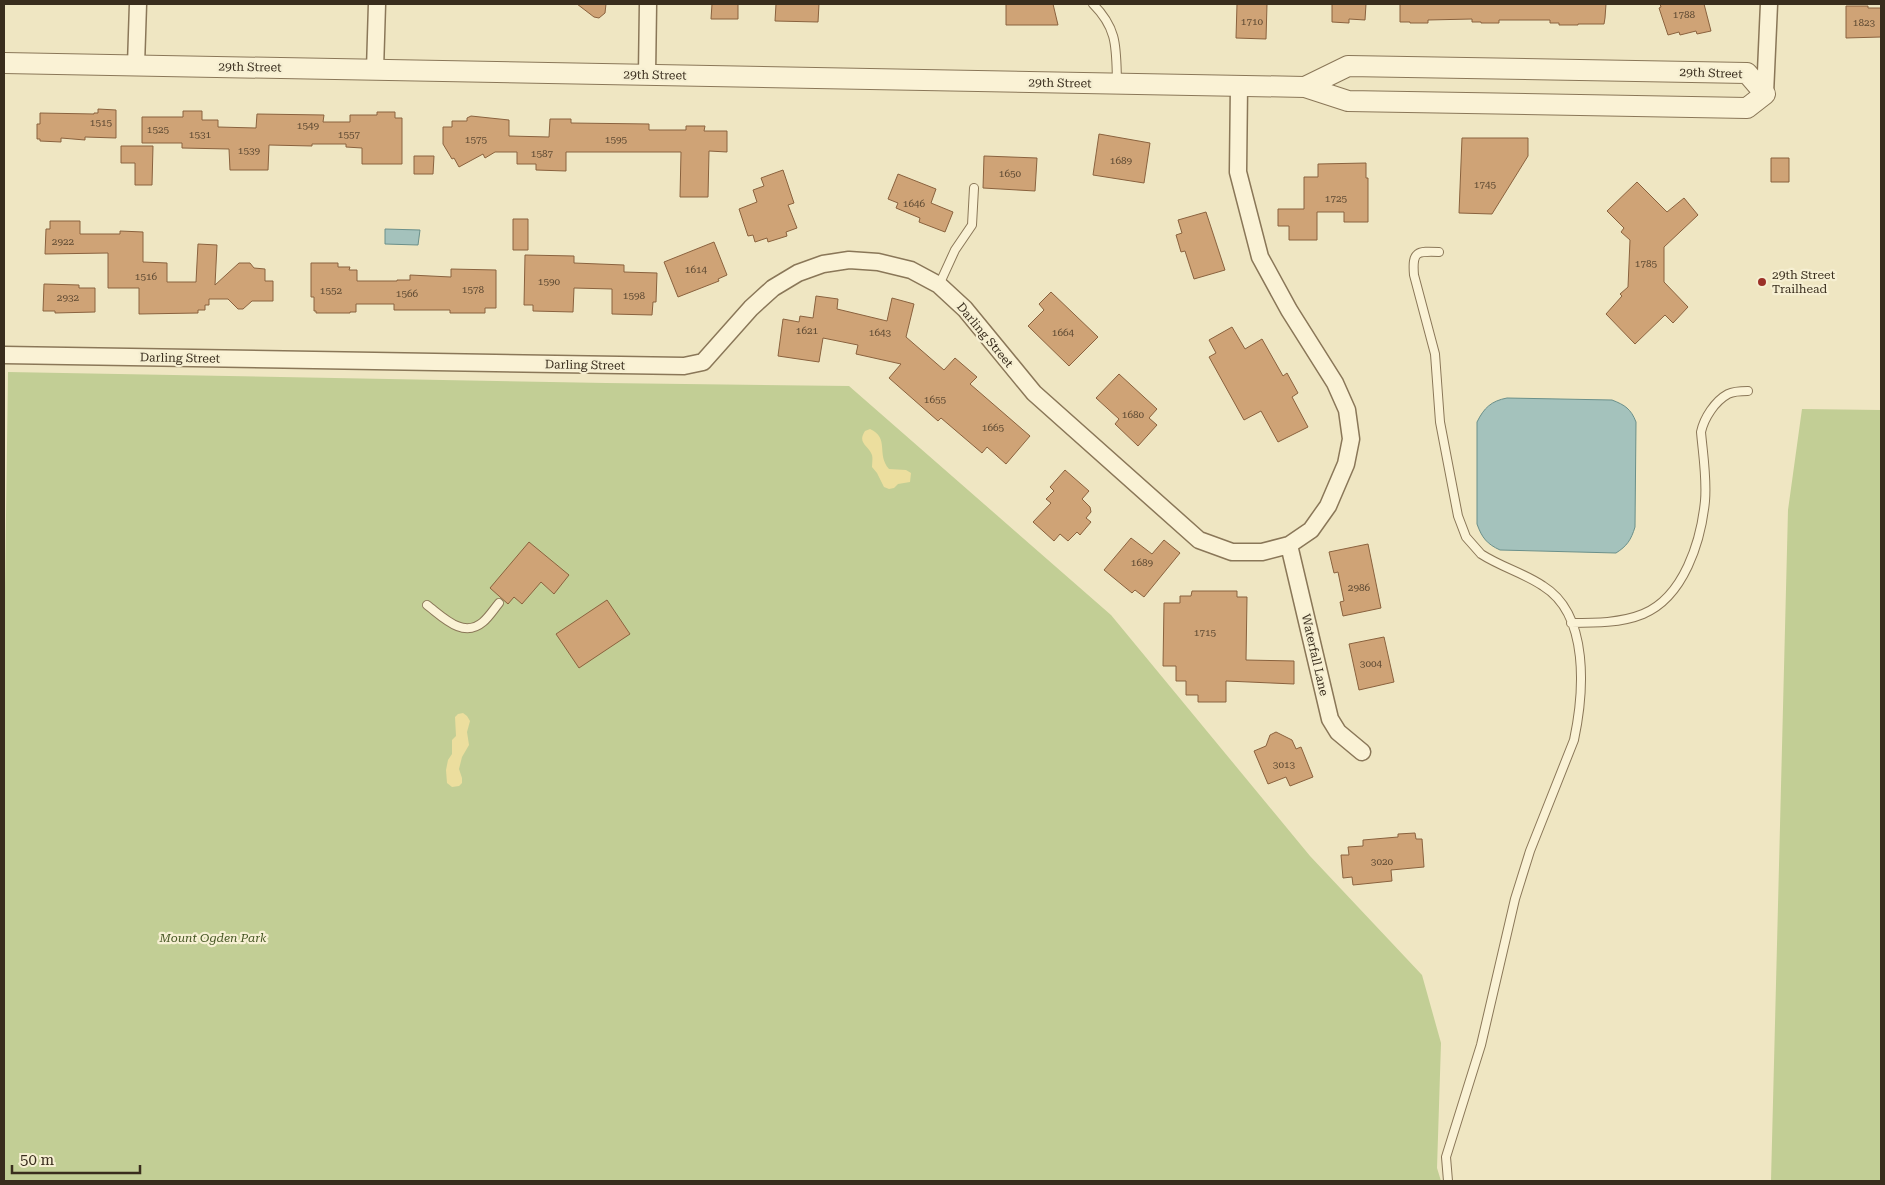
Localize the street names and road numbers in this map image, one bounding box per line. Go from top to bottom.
street label: 29th Street [218,59,282,75]
street label: 29th Street [1679,65,1743,81]
street label: 29th Street [623,67,687,83]
street label: 29th Street [1028,75,1092,91]
street label: Darling Street [954,300,1016,371]
street label: Darling Street [140,350,221,366]
street label: Darling Street [545,357,626,373]
street label: Waterfall Lane [1299,613,1331,698]

